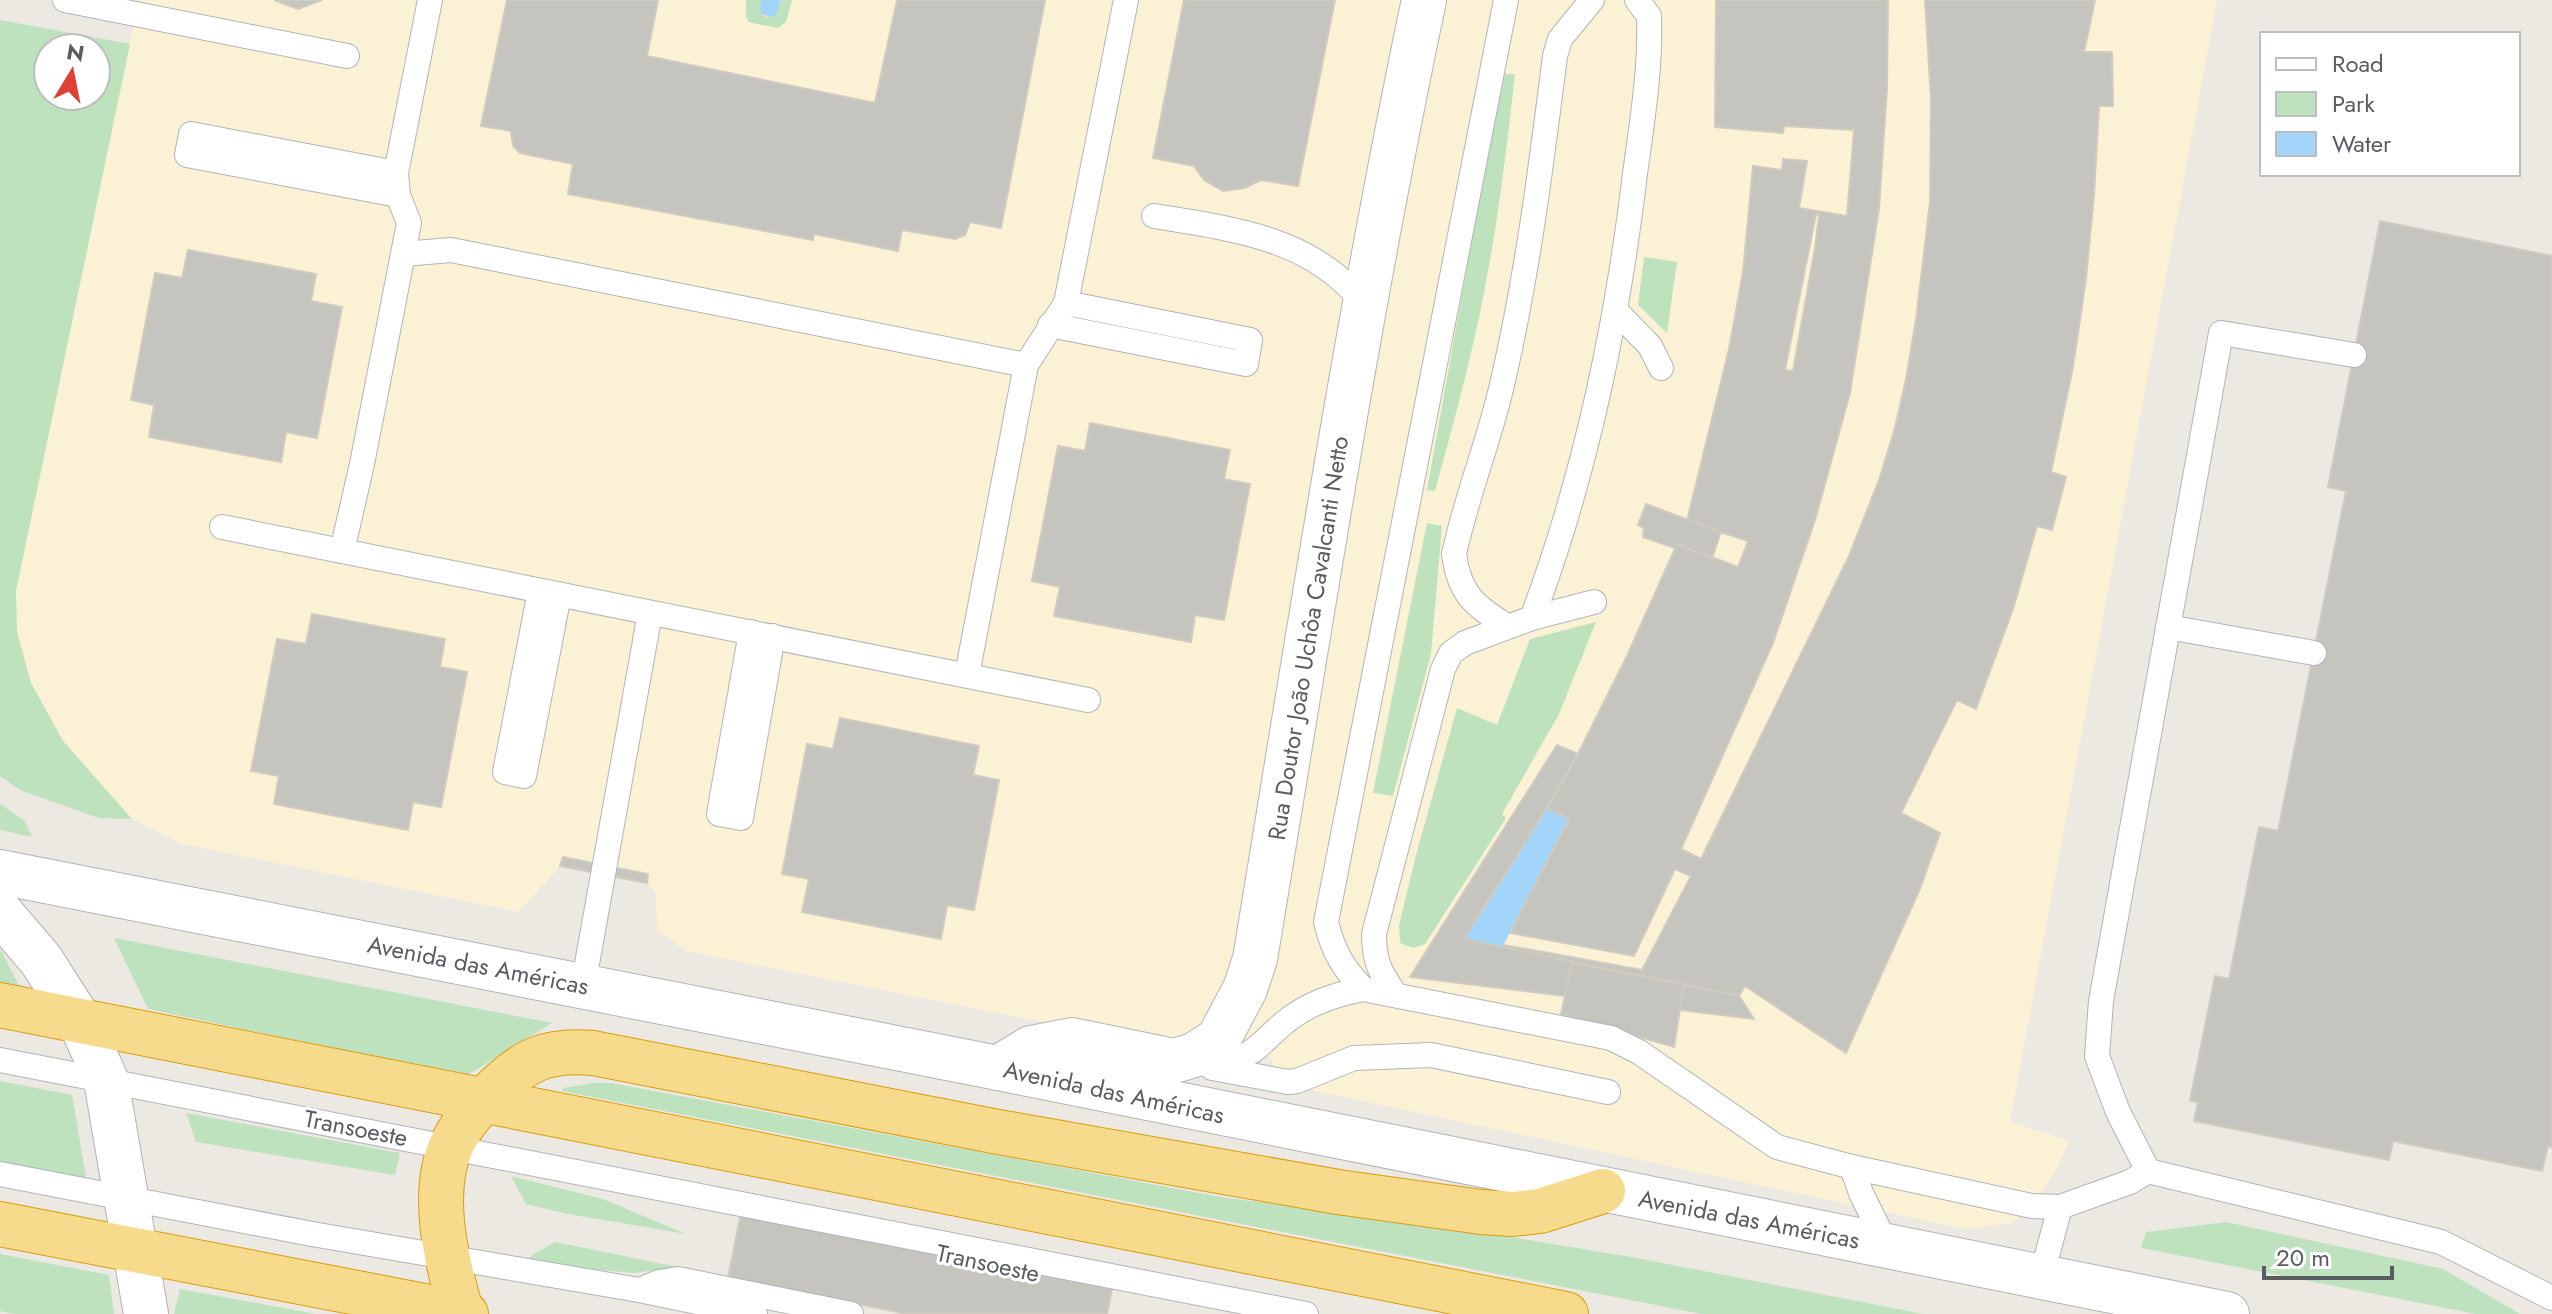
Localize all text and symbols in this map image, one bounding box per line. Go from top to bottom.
north arrow [32,32,112,112]
legend [2260,32,2520,176]
text: N [64,35,87,70]
text: Road [2332,46,2384,81]
text: Park [2332,86,2375,121]
text: Water [2332,126,2392,161]
street label: Rua Doutor João Uchôa Cavalcanti Netto [1259,433,1357,843]
street label: Avenida das Américas [364,926,592,1004]
street label: Avenida das Américas [1000,1052,1228,1132]
street label: Transoeste [301,1101,411,1155]
street label: Avenida das Américas [1635,1180,1863,1258]
scale bar [2264,1230,2392,1280]
street label: Transoeste [933,1235,1043,1291]
text: 20 m [2276,1240,2330,1275]

